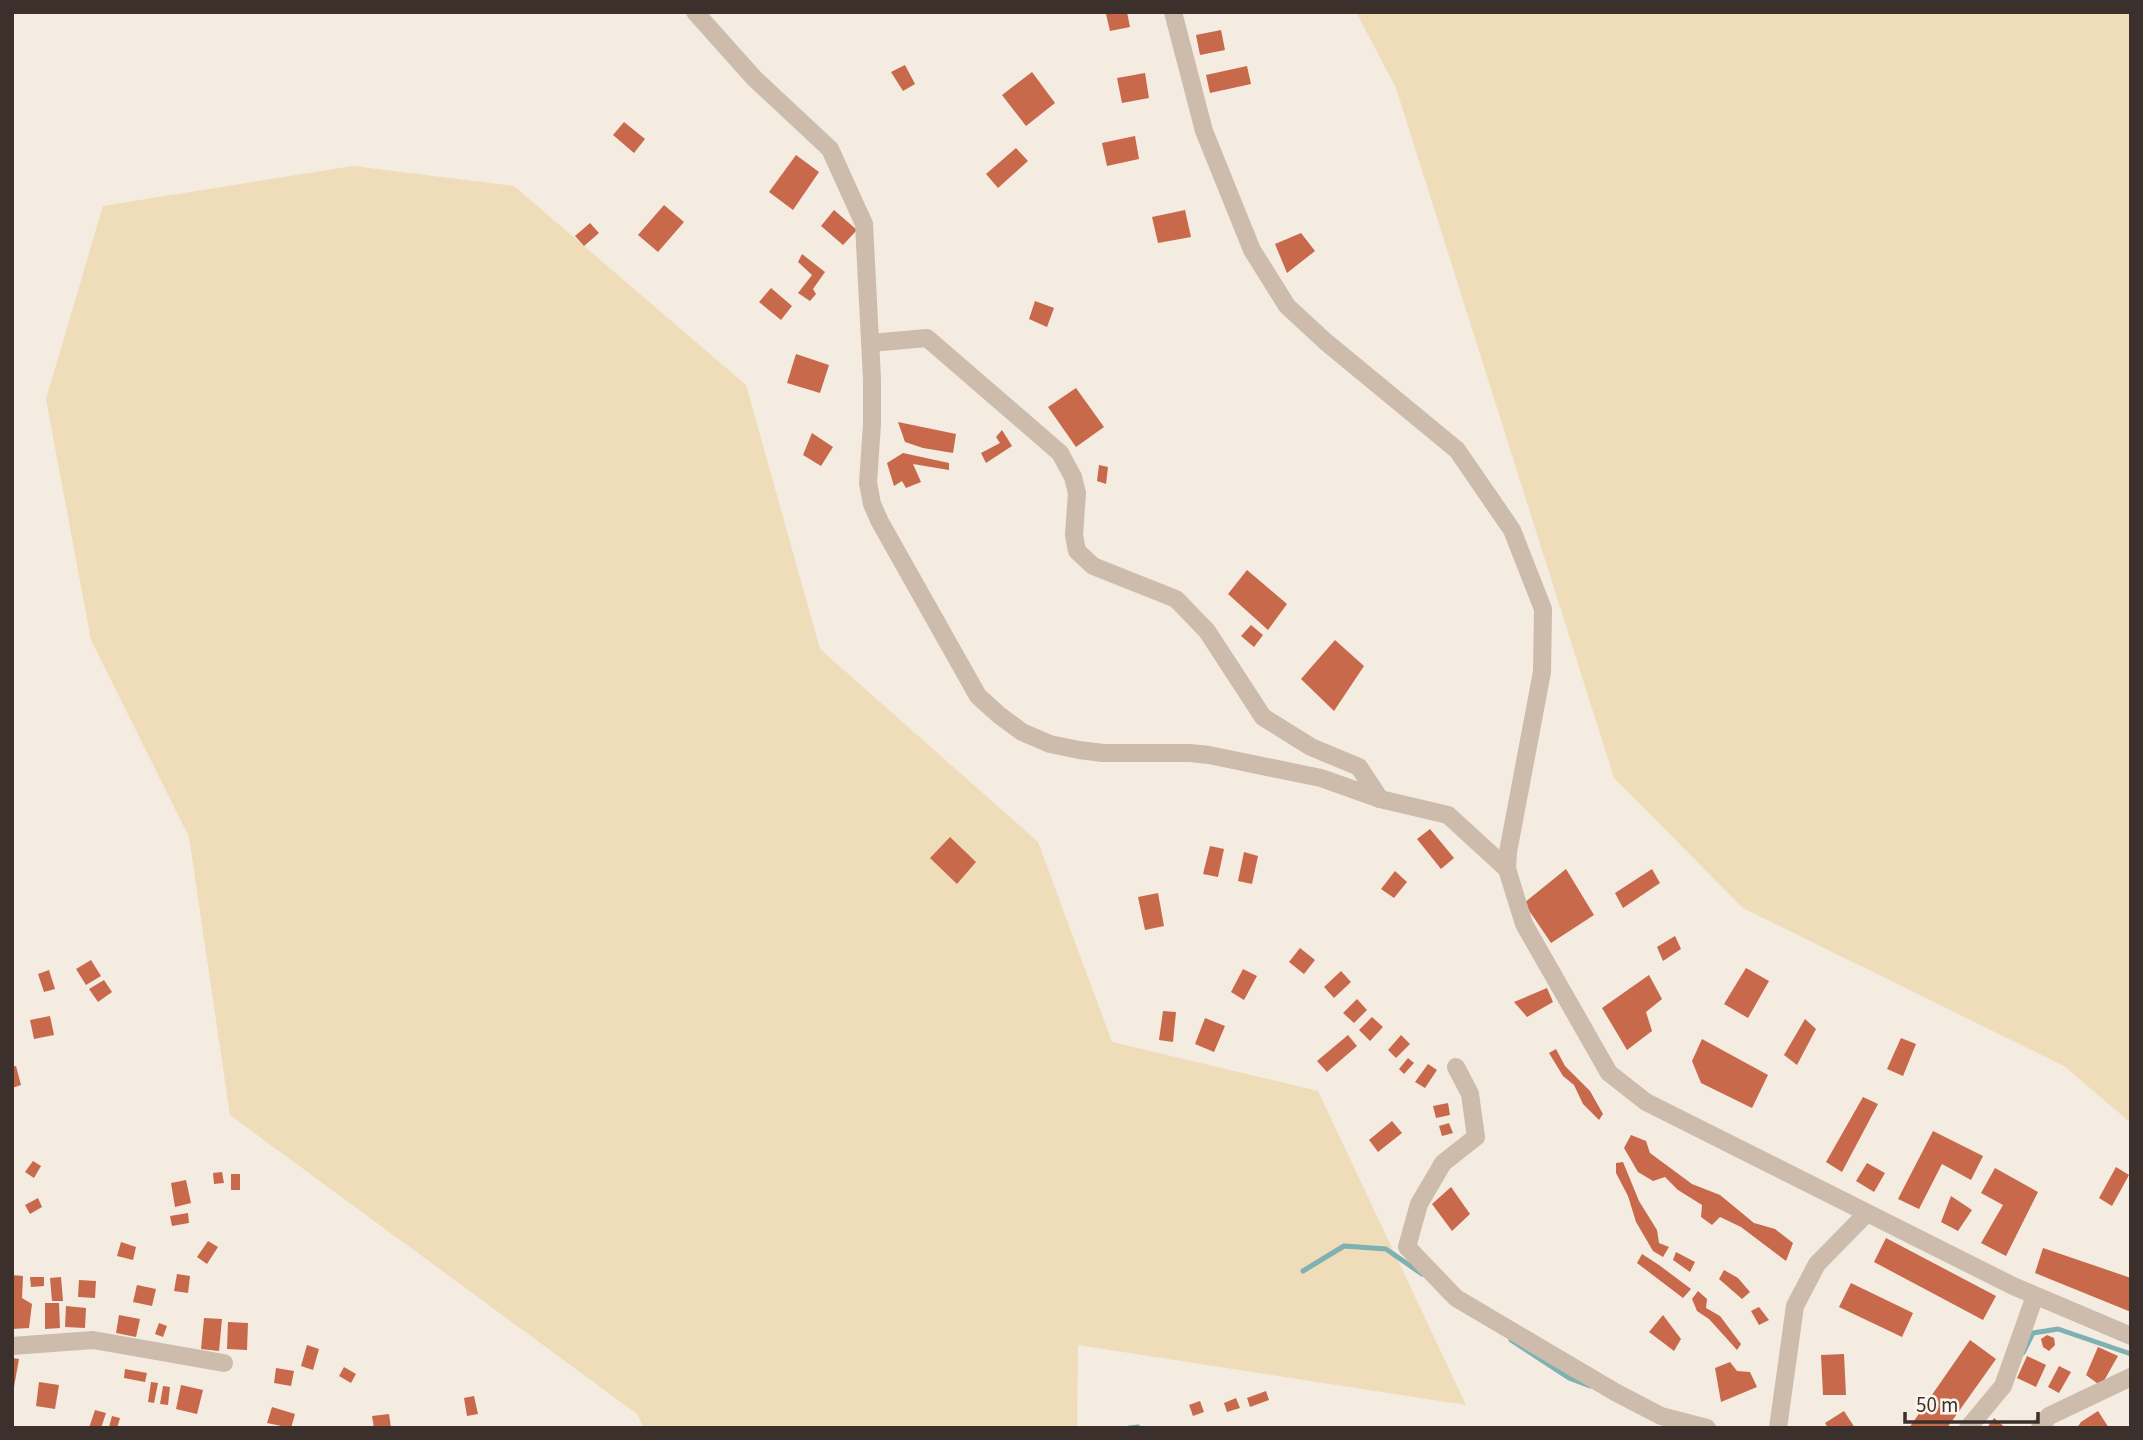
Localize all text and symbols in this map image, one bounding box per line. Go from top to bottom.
scale bar [1905,1380,2038,1424]
text: 50 m [1916,1390,1958,1420]

